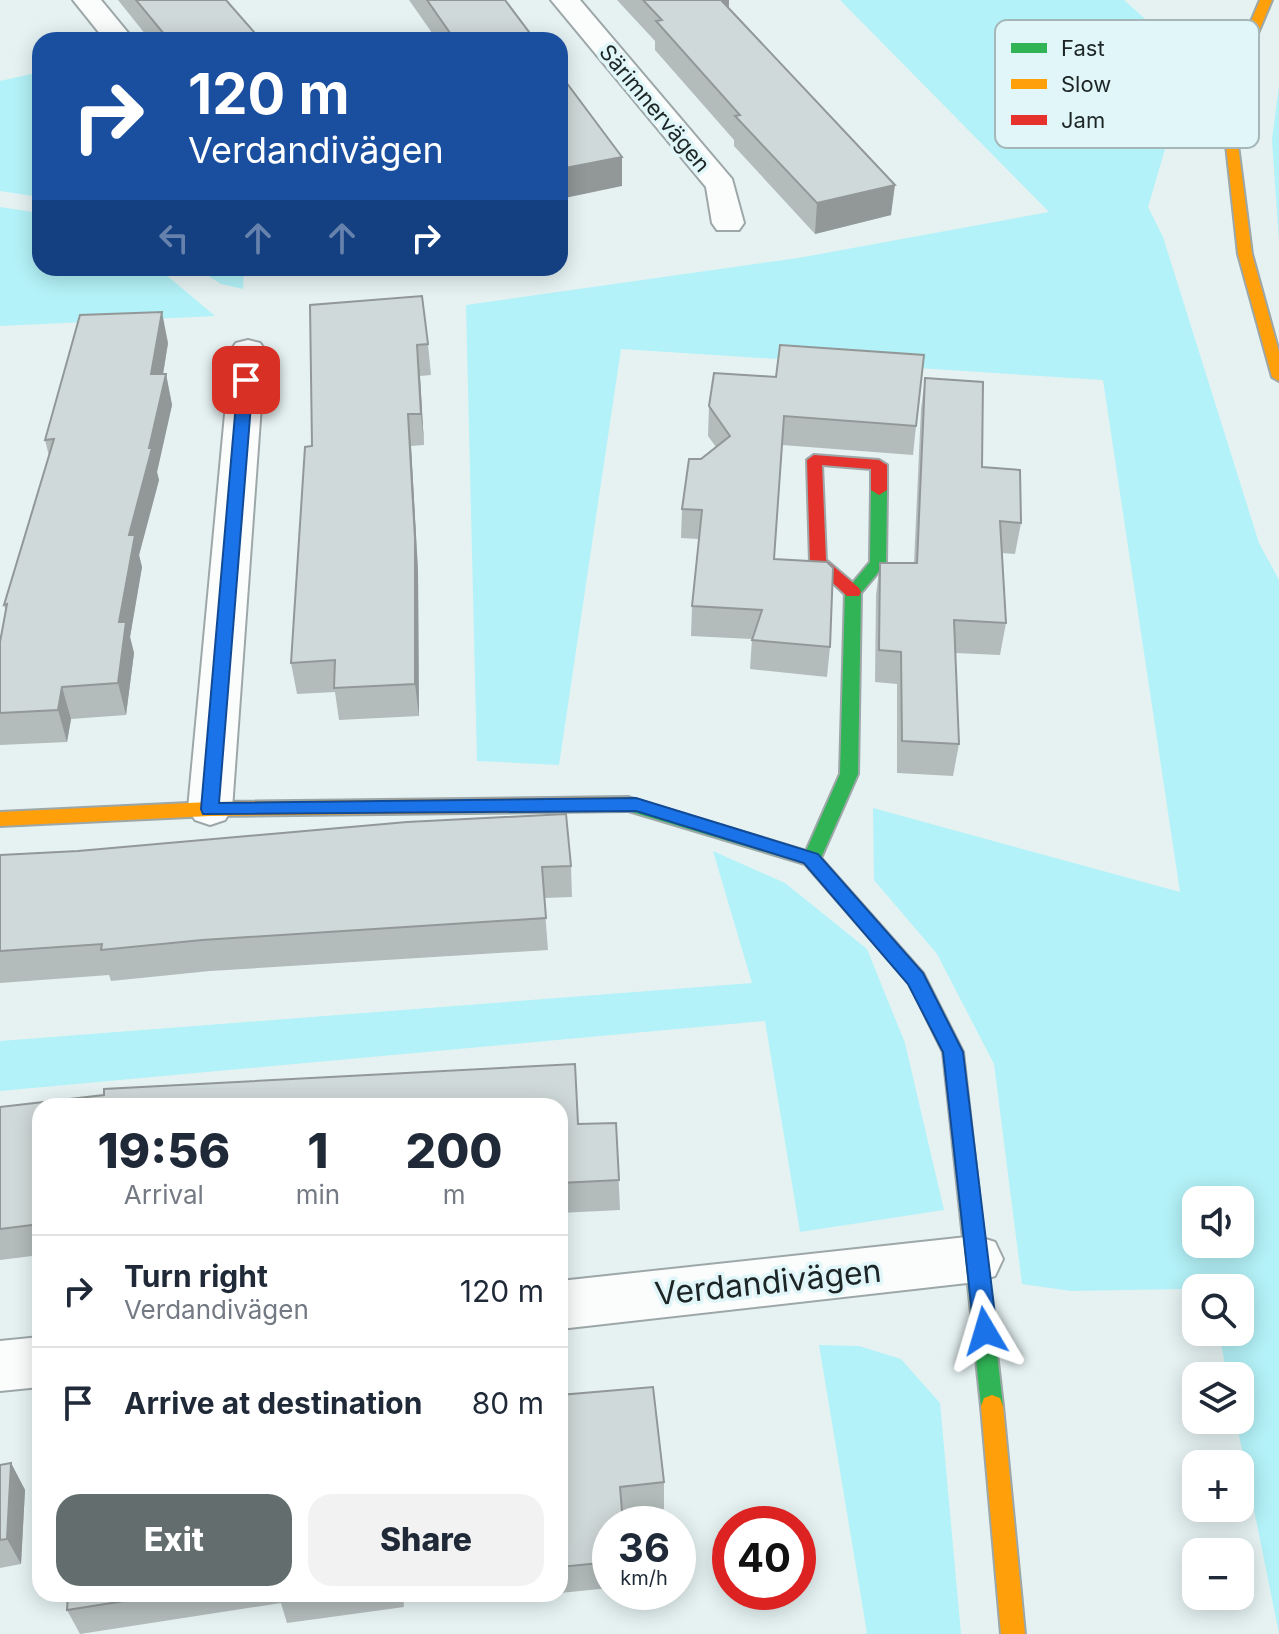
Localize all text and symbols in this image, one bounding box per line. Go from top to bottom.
legend [995,20,1259,148]
text: Fast [1061,35,1105,61]
street label: Särimnervägen [594,39,716,177]
text: 120 m [188,60,350,128]
icon: right [56,64,160,168]
text: Slow [1061,71,1111,97]
text: Jam [1061,107,1105,133]
text: Verdandivägen [188,128,444,172]
icon: left [152,216,196,260]
icon: ahead [236,216,280,260]
icon: ahead [320,216,364,260]
icon: right [404,216,448,260]
pin [212,346,280,414]
icon: arrive [224,358,268,402]
text: 19:56 [97,1121,230,1180]
text: 1 [307,1121,329,1180]
text: 200 [406,1121,503,1180]
text: Arrival [124,1179,204,1210]
text: min [296,1179,340,1210]
text: m [443,1179,465,1210]
map controls [1182,1186,1254,1610]
button: sound [1182,1186,1254,1258]
street label: Verdandivägen [653,1251,883,1313]
text: Turn right [124,1258,268,1294]
icon: right [56,1269,100,1313]
text: 120 m [460,1273,544,1309]
button: search [1182,1274,1254,1346]
position arrow [943,1289,1027,1373]
text: Verdandivägen [124,1294,309,1325]
button: layers [1182,1362,1254,1434]
icon: arrive [56,1381,100,1425]
text: Arrive at destination [124,1385,422,1421]
text: 80 m [472,1385,544,1421]
button: + [1182,1450,1254,1522]
button: Exit [56,1494,292,1586]
button: Share [308,1494,544,1586]
speed limit sign: 40 [712,1506,816,1610]
text: 36 [618,1523,670,1572]
button: − [1182,1538,1254,1610]
text: km/h [620,1566,668,1590]

